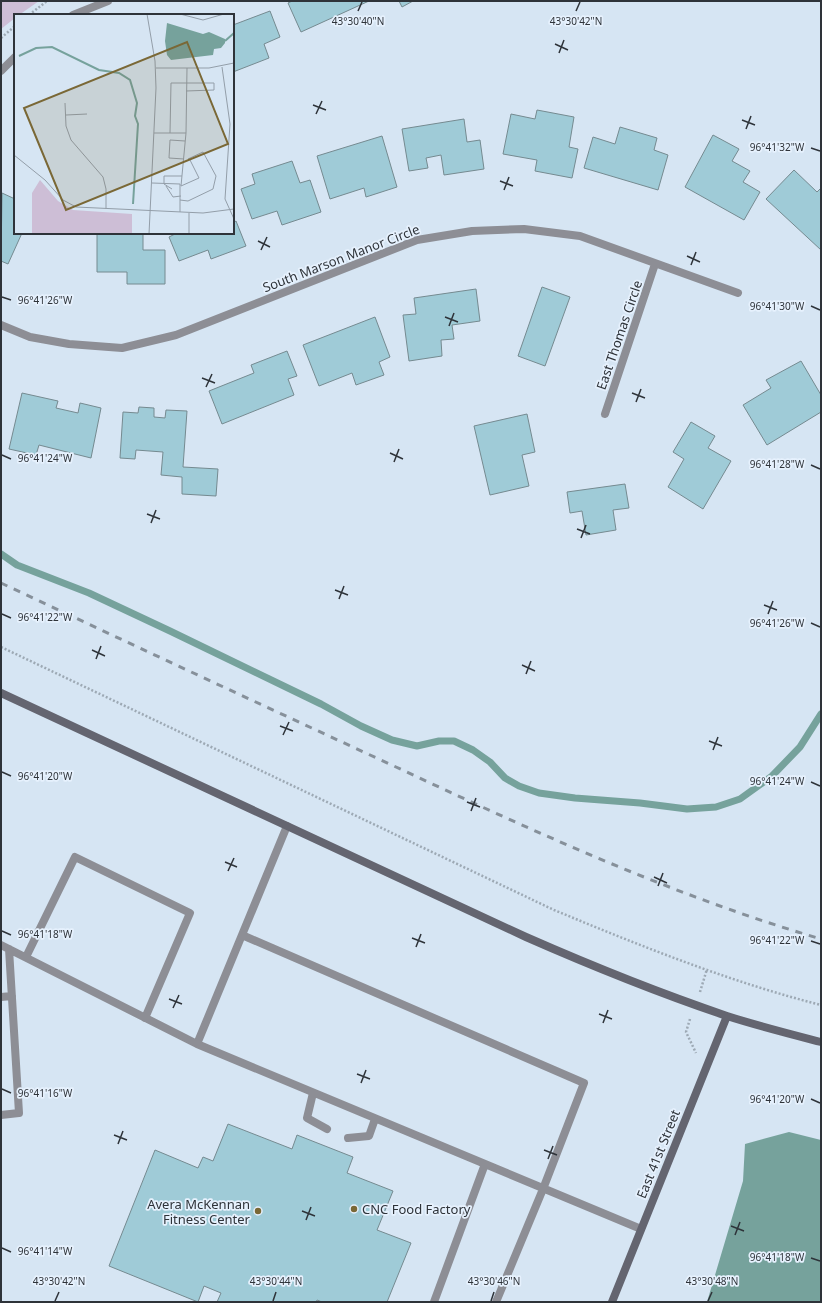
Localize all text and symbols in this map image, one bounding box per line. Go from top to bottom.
inset map [14,14,234,234]
text: 43°30'40"N [332,14,384,28]
text: 43°30'42"N [550,14,602,28]
text: 96°41'32"W [750,140,805,154]
street label: South Marson Manor Circle [260,220,422,296]
street label: East Thomas Circle [592,278,646,392]
text: 96°41'26"W [18,293,73,307]
text: 96°41'30"W [750,299,805,313]
text: 96°41'24"W [18,451,73,465]
text: 96°41'28"W [750,457,805,471]
text: 96°41'22"W [18,610,73,624]
text: 96°41'26"W [750,616,805,630]
text: 96°41'20"W [18,769,73,783]
text: 96°41'24"W [750,774,805,788]
text: 96°41'18"W [18,927,73,941]
text: 96°41'22"W [750,933,805,947]
text: 96°41'16"W [18,1086,73,1100]
text: 96°41'20"W [750,1092,805,1106]
street label: East 41st Street [632,1107,684,1201]
place label: Avera McKennan Fitness Center [147,1195,251,1228]
place label: CNC Food Factory [362,1200,471,1218]
marker: CNC Food Factory [349,1204,359,1214]
marker: Avera McKennan Fitness Center [253,1206,263,1216]
text: 96°41'14"W [18,1244,73,1258]
text: 96°41'18"W [750,1250,805,1264]
text: 43°30'42"N [33,1274,85,1288]
text: 43°30'44"N [250,1274,302,1288]
text: 43°30'46"N [468,1274,520,1288]
text: 43°30'48"N [686,1274,738,1288]

